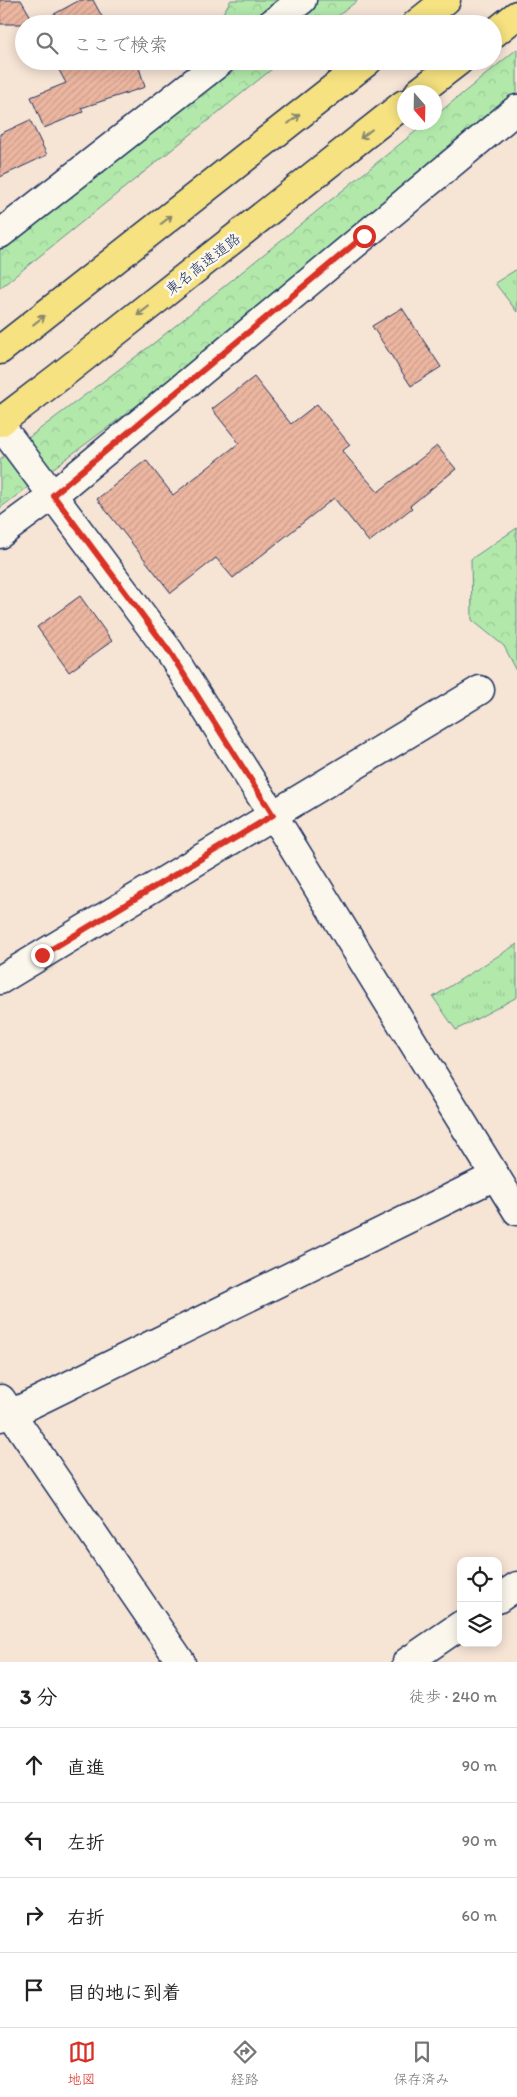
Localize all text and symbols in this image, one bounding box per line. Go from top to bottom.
search box [15,15,502,70]
icon: search [33,29,61,57]
text: ここで検索 [73,33,168,56]
north arrow [397,85,442,130]
one-way arrow [287,114,300,125]
one-way arrow [360,129,373,140]
one-way arrow [160,214,173,225]
route start [353,225,376,248]
street label: 東名高速道路 [162,229,244,299]
one-way arrow [137,306,150,317]
one-way arrow [32,315,45,326]
route end [31,944,54,967]
map controls [457,1557,502,1647]
button: locate [457,1557,502,1602]
button: layers [457,1602,502,1647]
text: 3 分 [20,1684,57,1709]
text: 徒歩 · 240 m [409,1687,497,1706]
icon: ahead [20,1751,48,1779]
text: 直進 [67,1756,105,1779]
text: 90 m [462,1756,497,1775]
icon: left [20,1826,48,1854]
text: 左折 [67,1831,105,1854]
text: 90 m [462,1831,497,1850]
icon: right [20,1901,48,1929]
text: 右折 [67,1906,105,1929]
text: 60 m [462,1906,497,1925]
icon: arrive [20,1976,48,2004]
text: 目的地に到着 [67,1981,181,2004]
tab: 地図 [68,2038,96,2088]
tab: 経路 [231,2038,259,2088]
tab: 保存済み [394,2038,450,2088]

